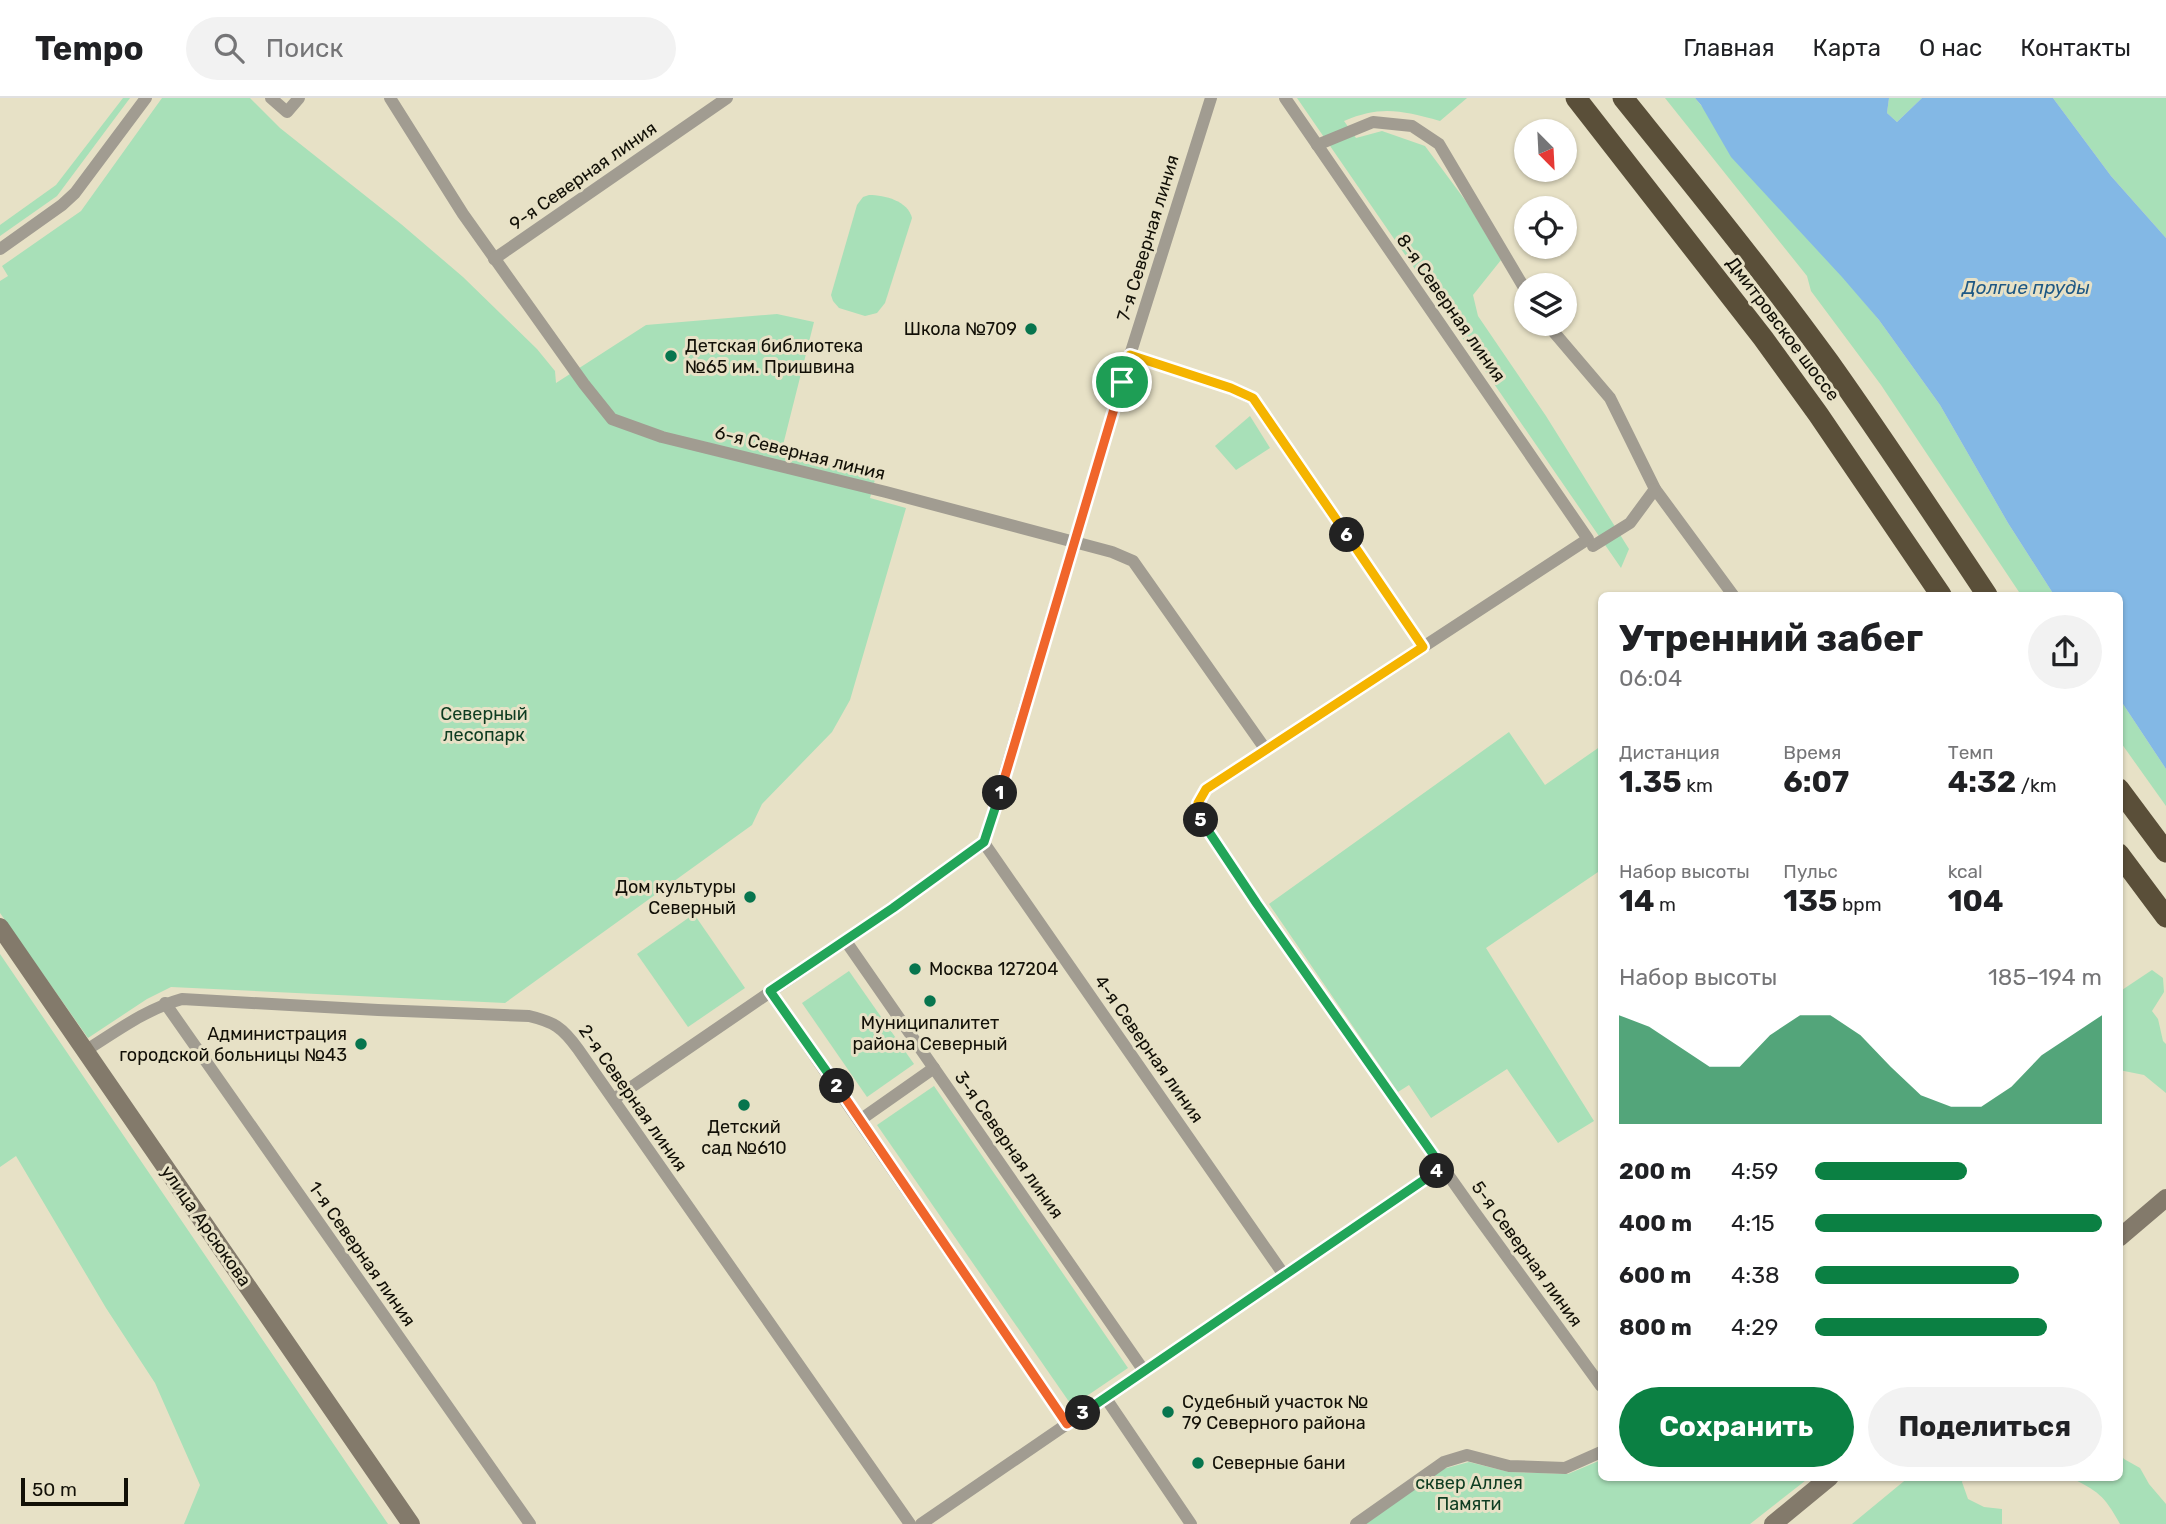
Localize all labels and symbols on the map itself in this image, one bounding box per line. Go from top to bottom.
street label: 9-я Северная линия [505,117,661,235]
north arrow [1514,119,1577,182]
street label: 7-я Северная линия [1112,152,1184,324]
street label: 8-я Северная линия [1392,230,1510,386]
street label: Дмитровское шоссе [1722,253,1844,405]
water label: Долгие пруды [1960,276,2090,299]
place label: Школа №709 [904,318,1017,340]
marker: Школа №709 [1023,321,1039,337]
place label: Детская библиотека №65 им. Пришвина [685,335,863,378]
marker: Детская библиотека №65 им. Пришвина [663,348,679,364]
pin [1092,352,1152,412]
street label: 6-я Северная линия [712,421,888,485]
pin: 6 [1330,518,1364,552]
park label: Северный лесопарк [440,703,528,746]
pin: 1 [982,776,1018,810]
pin: 5 [1184,802,1218,838]
place label: Дом культуры Северный [615,876,736,919]
marker: Дом культуры Северный [742,889,758,905]
place label: Москва 127204 [929,958,1058,980]
marker: Москва 127204 [907,961,923,977]
street label: 4-я Северная линия [1090,971,1208,1127]
marker: Муниципалитет района Северный [922,993,938,1009]
place label: Муниципалитет района Северный [853,1012,1007,1055]
street label: 2-я Северная линия [574,1020,692,1176]
place label: Администрация городской больницы №43 [119,1023,347,1066]
marker: Администрация городской больницы №43 [353,1036,369,1052]
street label: 3-я Северная линия [950,1067,1068,1223]
pin: 2 [820,1068,854,1104]
marker: Детский сад №610 [736,1097,752,1113]
place label: Детский сад №610 [701,1116,787,1159]
pin: 4 [1420,1154,1454,1188]
street label: улица Арсюкова [156,1161,256,1291]
street label: 1-я Северная линия [304,1177,420,1331]
street label: 5-я Северная линия [1467,1177,1587,1331]
place label: Судебный участок № 79 Северного района [1182,1391,1368,1434]
pin: 3 [1066,1396,1100,1430]
marker: Судебный участок № 79 Северного района [1160,1404,1176,1420]
place label: Северные бани [1212,1452,1346,1474]
marker: Северные бани [1190,1455,1206,1471]
park label: сквер Аллея Памяти [1415,1472,1523,1515]
scale bar [21,1475,128,1507]

